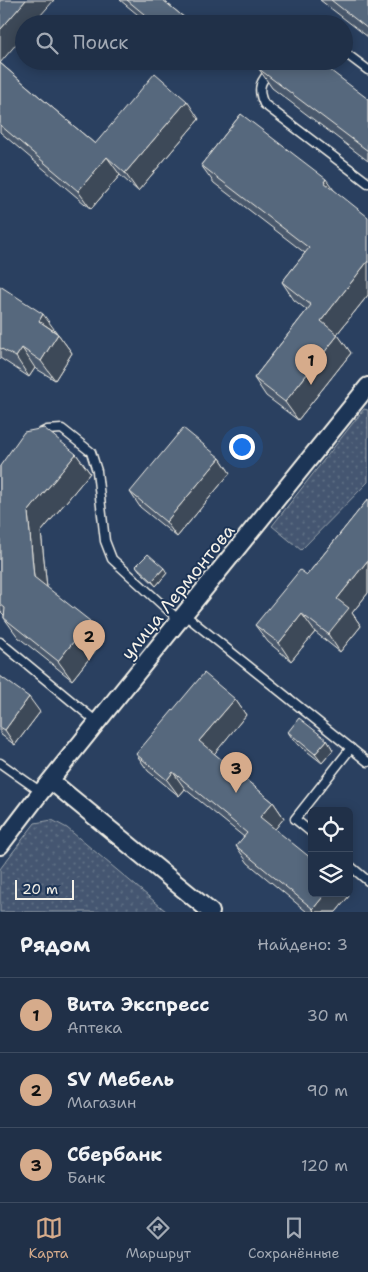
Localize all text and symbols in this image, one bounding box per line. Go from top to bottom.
search box [15,15,353,70]
icon: search [33,29,61,57]
text: Поиск [73,30,128,55]
pin: 1 [295,344,327,385]
your location [229,434,255,460]
street label: улица Лермонтова [116,519,240,665]
pin: 2 [73,620,105,661]
pin: 3 [220,752,252,793]
map controls [308,807,353,897]
button: locate [308,807,353,852]
button: layers [308,852,353,897]
scale bar [15,877,74,900]
text: 20 m [22,880,58,898]
text: Рядом [20,931,90,959]
text: Найдено: 3 [257,934,348,955]
text: Вита Экспресс [67,992,210,1017]
text: 1 [32,1005,40,1026]
text: 30 m [307,1005,348,1026]
text: Аптека [67,1017,122,1038]
text: SV Мебель [67,1067,174,1092]
text: 2 [30,1080,42,1101]
text: 90 m [307,1080,348,1101]
text: Магазин [67,1092,136,1113]
text: Сбербанк [67,1142,162,1167]
text: 3 [30,1155,42,1176]
text: 120 m [301,1155,348,1176]
text: Банк [67,1167,105,1188]
tab: Карта [29,1214,69,1262]
tab: Маршрут [126,1214,191,1262]
tab: Сохранённые [248,1214,339,1262]

